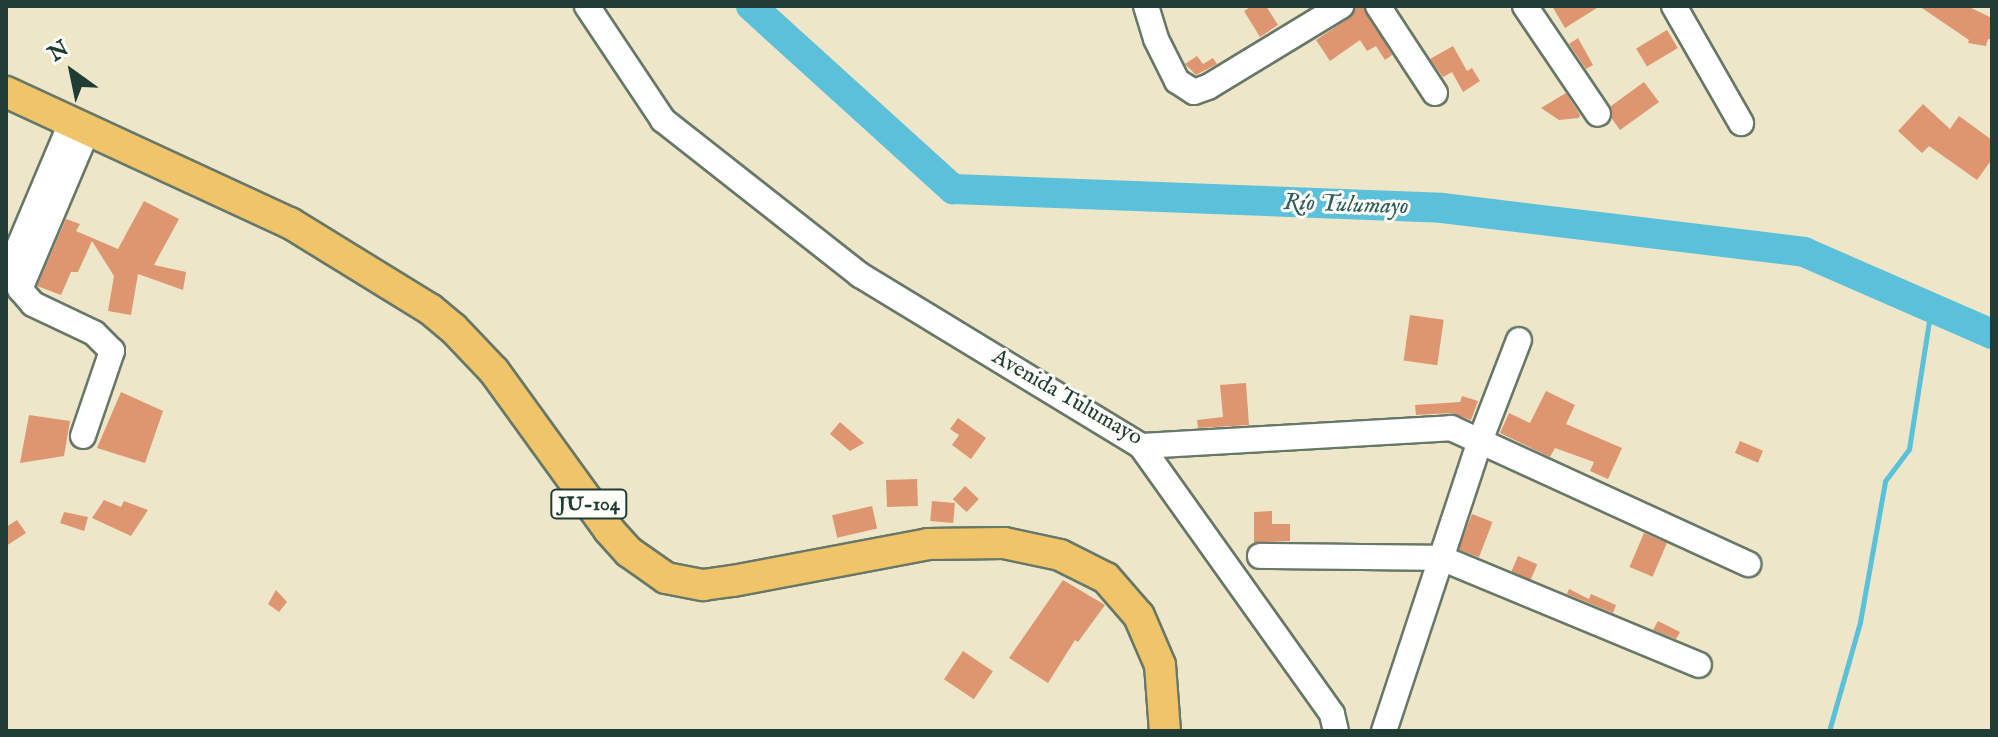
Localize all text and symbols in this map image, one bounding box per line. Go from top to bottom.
north arrow [32,32,112,112]
text: N [43,35,75,69]
water label: Río Tulumayo [1283,188,1409,222]
street label: Avenida Tulumayo [987,344,1147,452]
road number: JU-104 [549,488,629,520]

